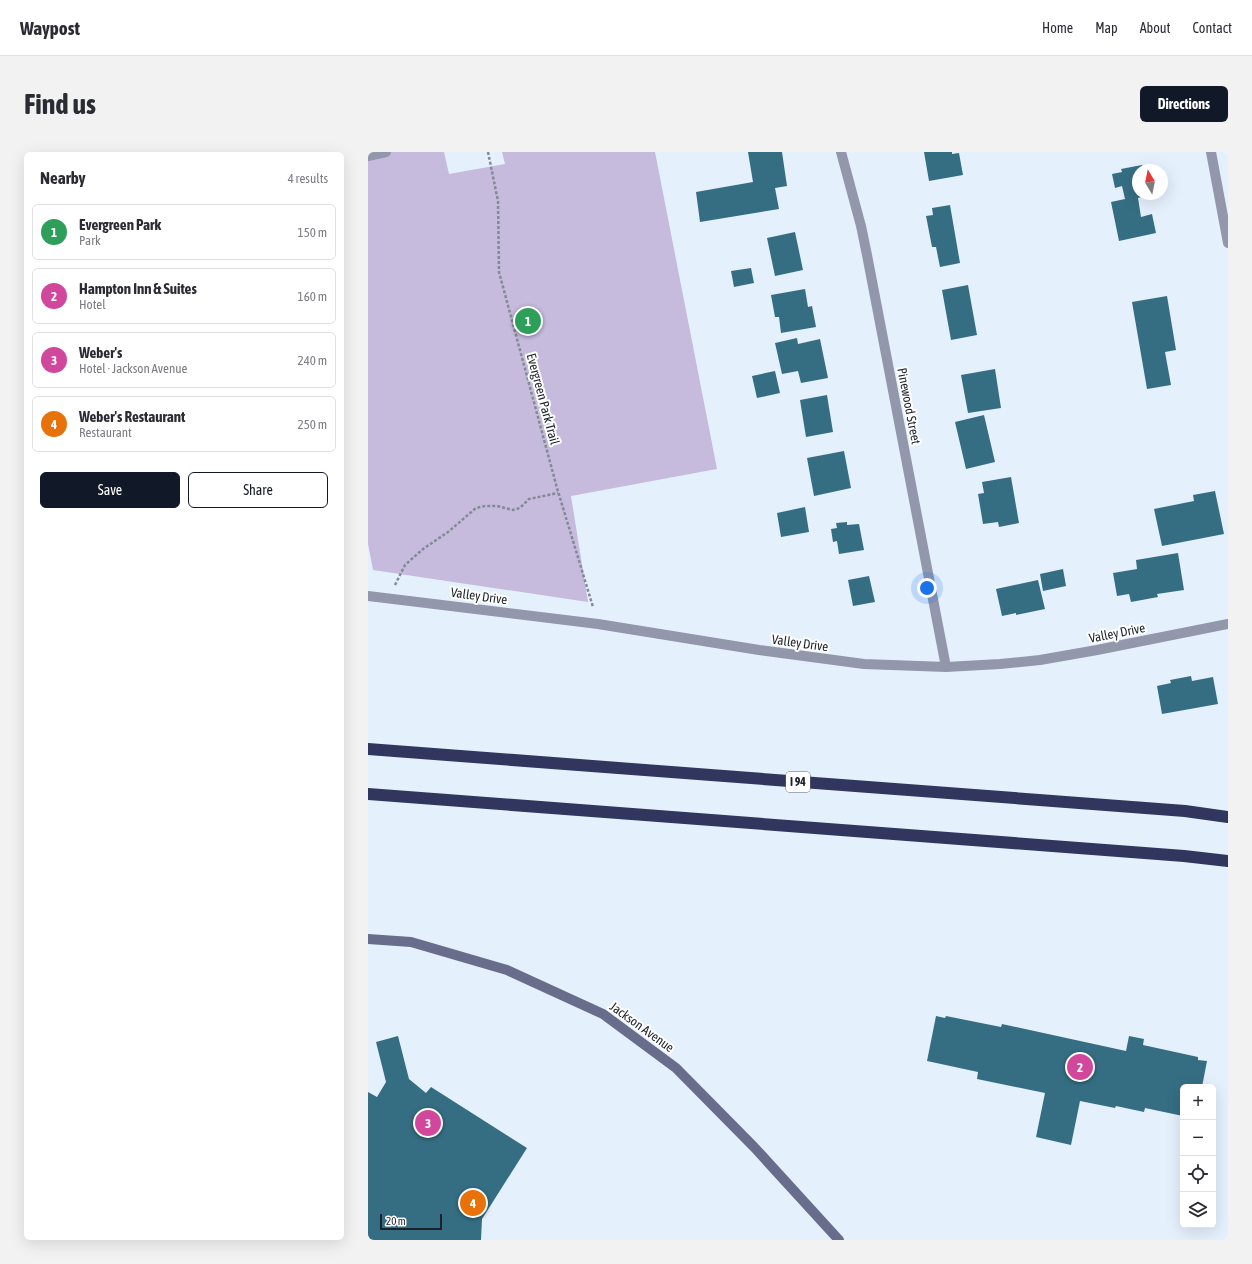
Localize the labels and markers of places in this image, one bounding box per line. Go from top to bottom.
pin: 1 [515,306,541,336]
pin: 2 [1067,1052,1093,1082]
pin: 3 [415,1108,441,1138]
pin: 4 [460,1188,486,1218]

